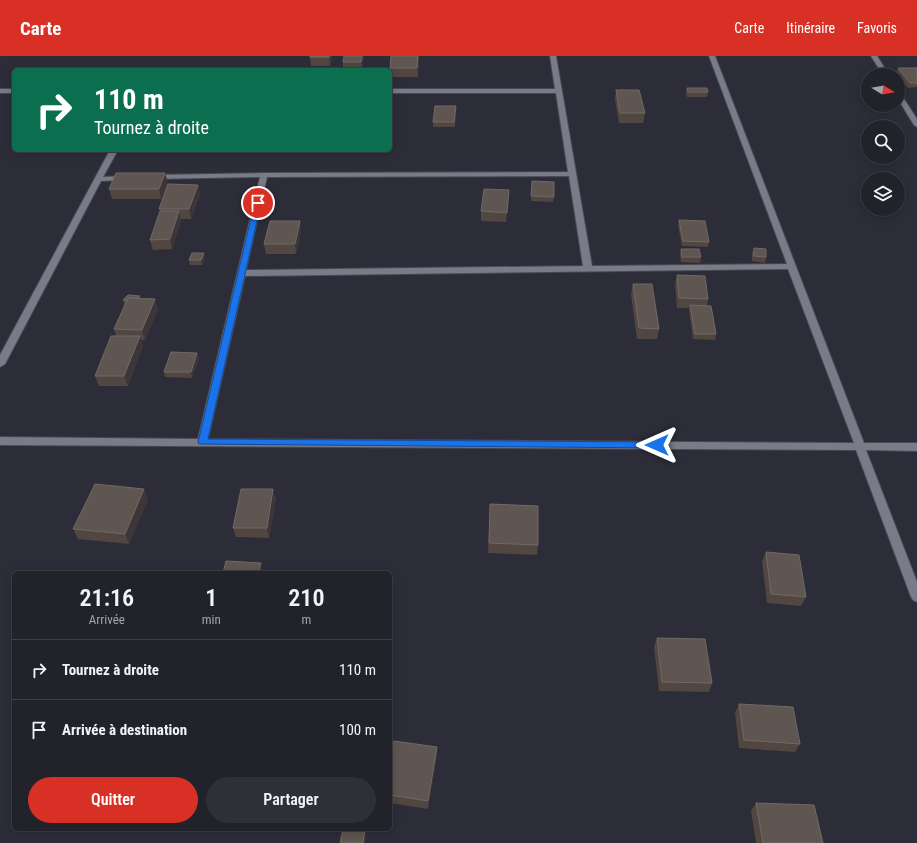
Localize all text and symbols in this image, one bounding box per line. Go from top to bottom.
text: Carte [20,17,61,40]
text: Carte [734,20,764,36]
text: Itinéraire [786,20,835,36]
text: Favoris [857,20,897,36]
north arrow [861,68,905,112]
map controls [861,68,905,216]
text: 110 m [94,83,164,116]
icon: right [28,84,80,136]
text: Tournez à droite [94,117,209,138]
button: search [861,120,905,164]
button: layers [861,172,905,216]
pin [241,186,275,220]
icon: arrive [247,192,269,214]
position arrow [636,424,678,466]
text: 21:16 [80,584,134,612]
text: 1 [205,584,217,612]
text: 210 [288,584,324,612]
text: Arrivée [89,612,125,627]
text: min [202,612,221,627]
text: m [301,612,311,627]
icon: right [28,659,50,681]
text: Tournez à droite [62,661,159,679]
text: 110 m [339,661,376,679]
icon: arrive [28,719,50,741]
text: Arrivée à destination [62,721,187,739]
text: 100 m [339,721,376,739]
button: Quitter [28,777,198,823]
button: Partager [206,777,376,823]

